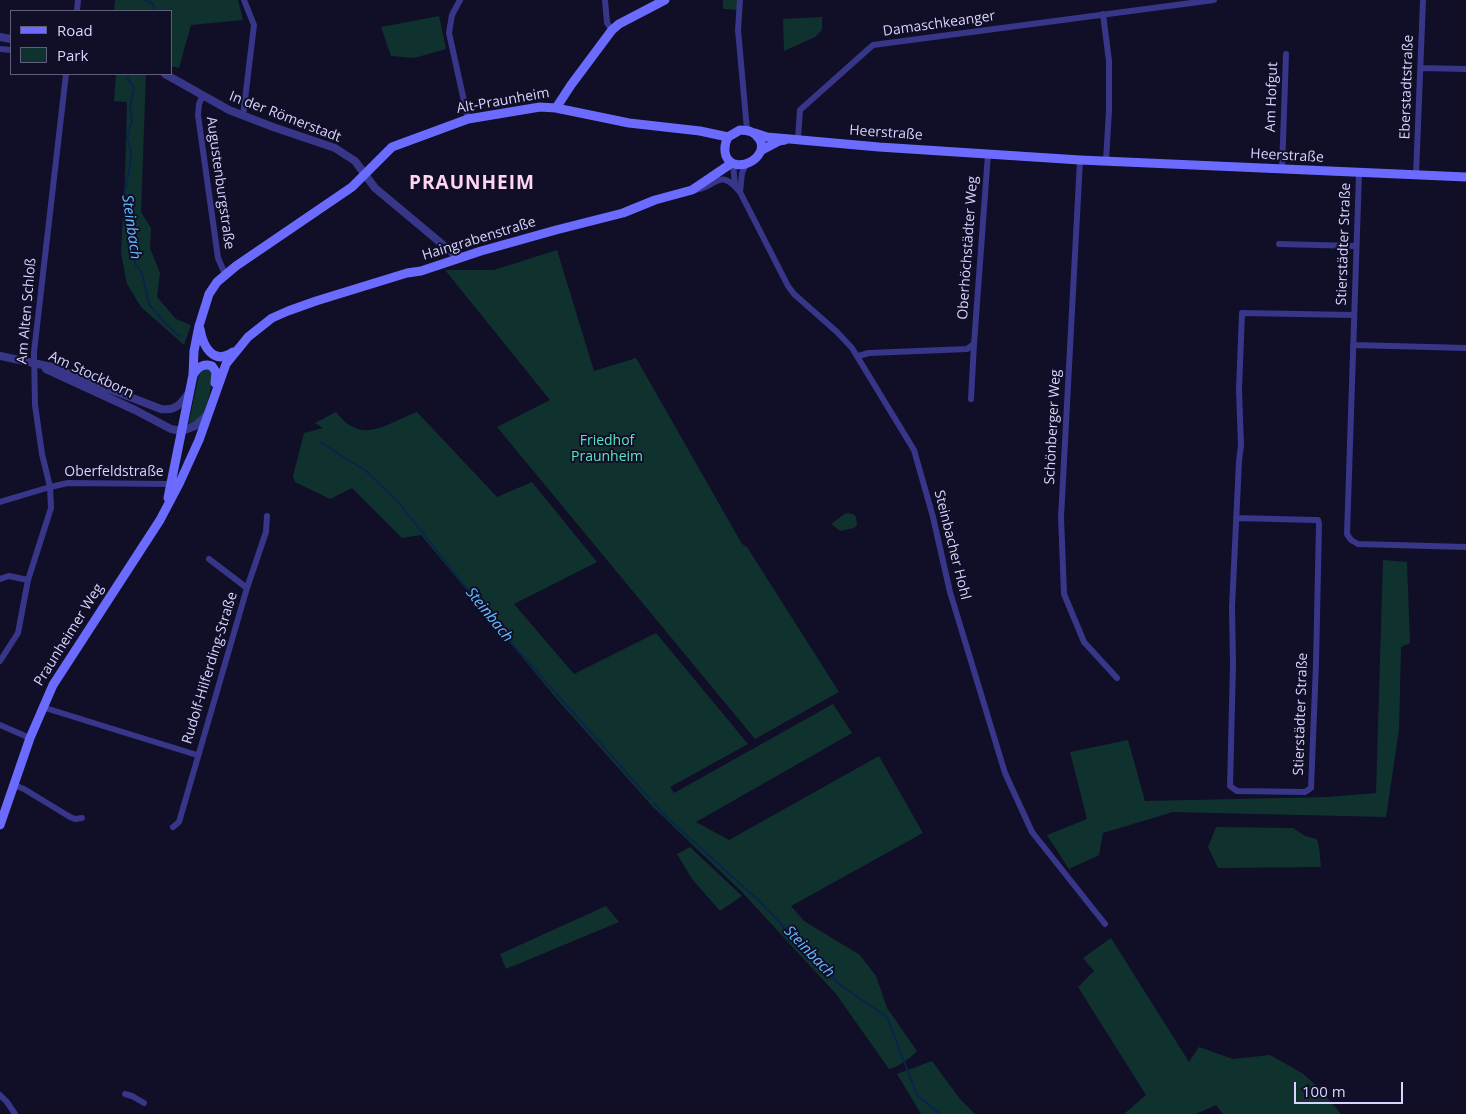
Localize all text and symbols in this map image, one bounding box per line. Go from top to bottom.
street label: Damaschkeanger [882,8,996,40]
legend [10,10,172,75]
text: Road [57,20,93,40]
street label: Eberstadtstraße [1397,34,1417,140]
text: Park [57,45,88,65]
street label: Am Hofgut [1262,62,1282,132]
street label: Alt-Praunheim [455,85,551,117]
street label: In der Römerstadt [227,88,343,146]
street label: Augustenburgstraße [202,116,238,250]
street label: Heerstraße [849,122,923,144]
street label: Heerstraße [1250,146,1324,166]
district label: PRAUNHEIM [408,173,536,195]
street label: Oberhöchstädter Weg [955,176,981,320]
street label: Stierstädter Straße [1333,182,1355,306]
water label: Steinbach [118,194,144,260]
street label: Haingrabenstraße [420,214,538,264]
street label: Am Alten Schloß [14,257,40,365]
street label: Am Stockborn [46,348,136,402]
street label: Schönberger Weg [1042,369,1064,485]
park label: Friedhof Praunheim [571,433,643,466]
street label: Oberfeldstraße [64,464,164,480]
street label: Steinbacher Hohl [930,488,974,602]
street label: Praunheimer Weg [31,581,107,689]
water label: Steinbach [462,584,516,646]
street label: Rudolf-Hilferding-Straße [179,590,241,746]
street label: Stierstädter Straße [1290,652,1312,776]
water label: Steinbach [780,922,838,982]
scale bar [1296,1072,1405,1104]
text: 100 m [1302,1081,1346,1101]

